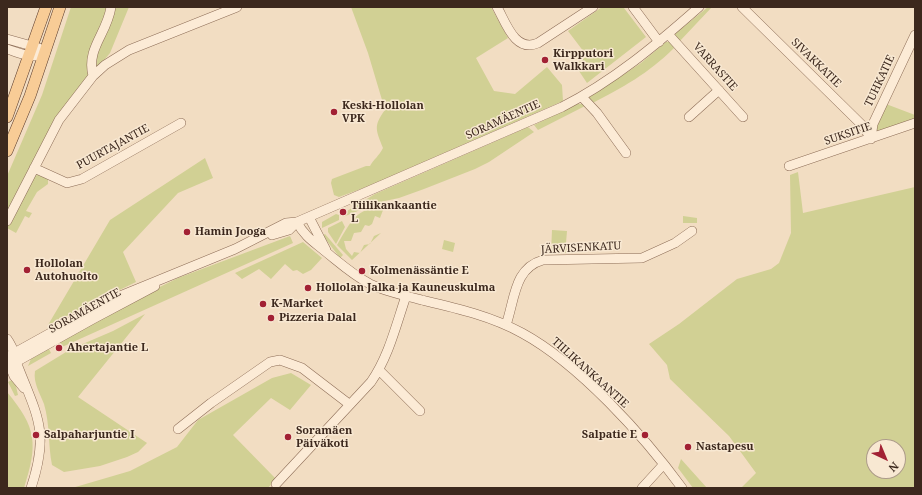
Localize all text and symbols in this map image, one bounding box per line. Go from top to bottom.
street label: SIVAKKATIE [788,36,844,90]
street label: VARRASTIE [690,40,740,94]
place label: Kirpputori Walkkari [553,47,613,73]
street label: TUHKATIE [862,53,898,109]
marker: Kirpputori Walkkari [540,55,550,65]
street label: SORAMÄENTIE [464,98,542,142]
place label: Keski-Hollolan VPK [342,99,424,125]
marker: Keski-Hollolan VPK [329,107,339,117]
street label: SUKSITIE [823,120,873,148]
street label: PUURTAJANTIE [74,122,152,172]
place label: Tiilikankaantie L [351,199,437,225]
marker: Tiilikankaantie L [338,207,348,217]
place label: Hamin Jooga [195,225,266,239]
marker: Hamin Jooga [182,227,192,237]
street label: JÄRVISENKATU [540,239,622,257]
place label: Hollolan Autohuolto [35,257,98,283]
place label: Kolmenässäntie E [370,264,469,278]
marker: Hollolan Autohuolto [22,265,32,275]
marker: Kolmenässäntie E [357,266,367,276]
place label: Hollolan Jalka ja Kauneuskulma [316,281,495,295]
marker: Hollolan Jalka ja Kauneuskulma [303,283,313,293]
street label: SORAMÄENTIE [47,286,123,336]
place label: K-Market [271,297,323,311]
marker: K-Market [258,299,268,309]
place label: Pizzeria Dalal [279,311,356,325]
marker: Pizzeria Dalal [266,313,276,323]
street label: TIILIKANKAANTIE [549,335,631,411]
place label: Ahertajantie L [67,341,148,355]
marker: Ahertajantie L [54,343,64,353]
place label: Soramäen Päiväkoti [296,424,352,450]
place label: Salpaharjuntie I [44,428,135,442]
place label: Salpatie E [582,428,637,442]
marker: Salpaharjuntie I [31,430,41,440]
marker: Salpatie E [640,430,650,440]
marker: Soramäen Päiväkoti [283,432,293,442]
north arrow [866,439,906,479]
place label: Nastapesu [696,440,754,454]
marker: Nastapesu [683,442,693,452]
text: N [886,459,902,476]

